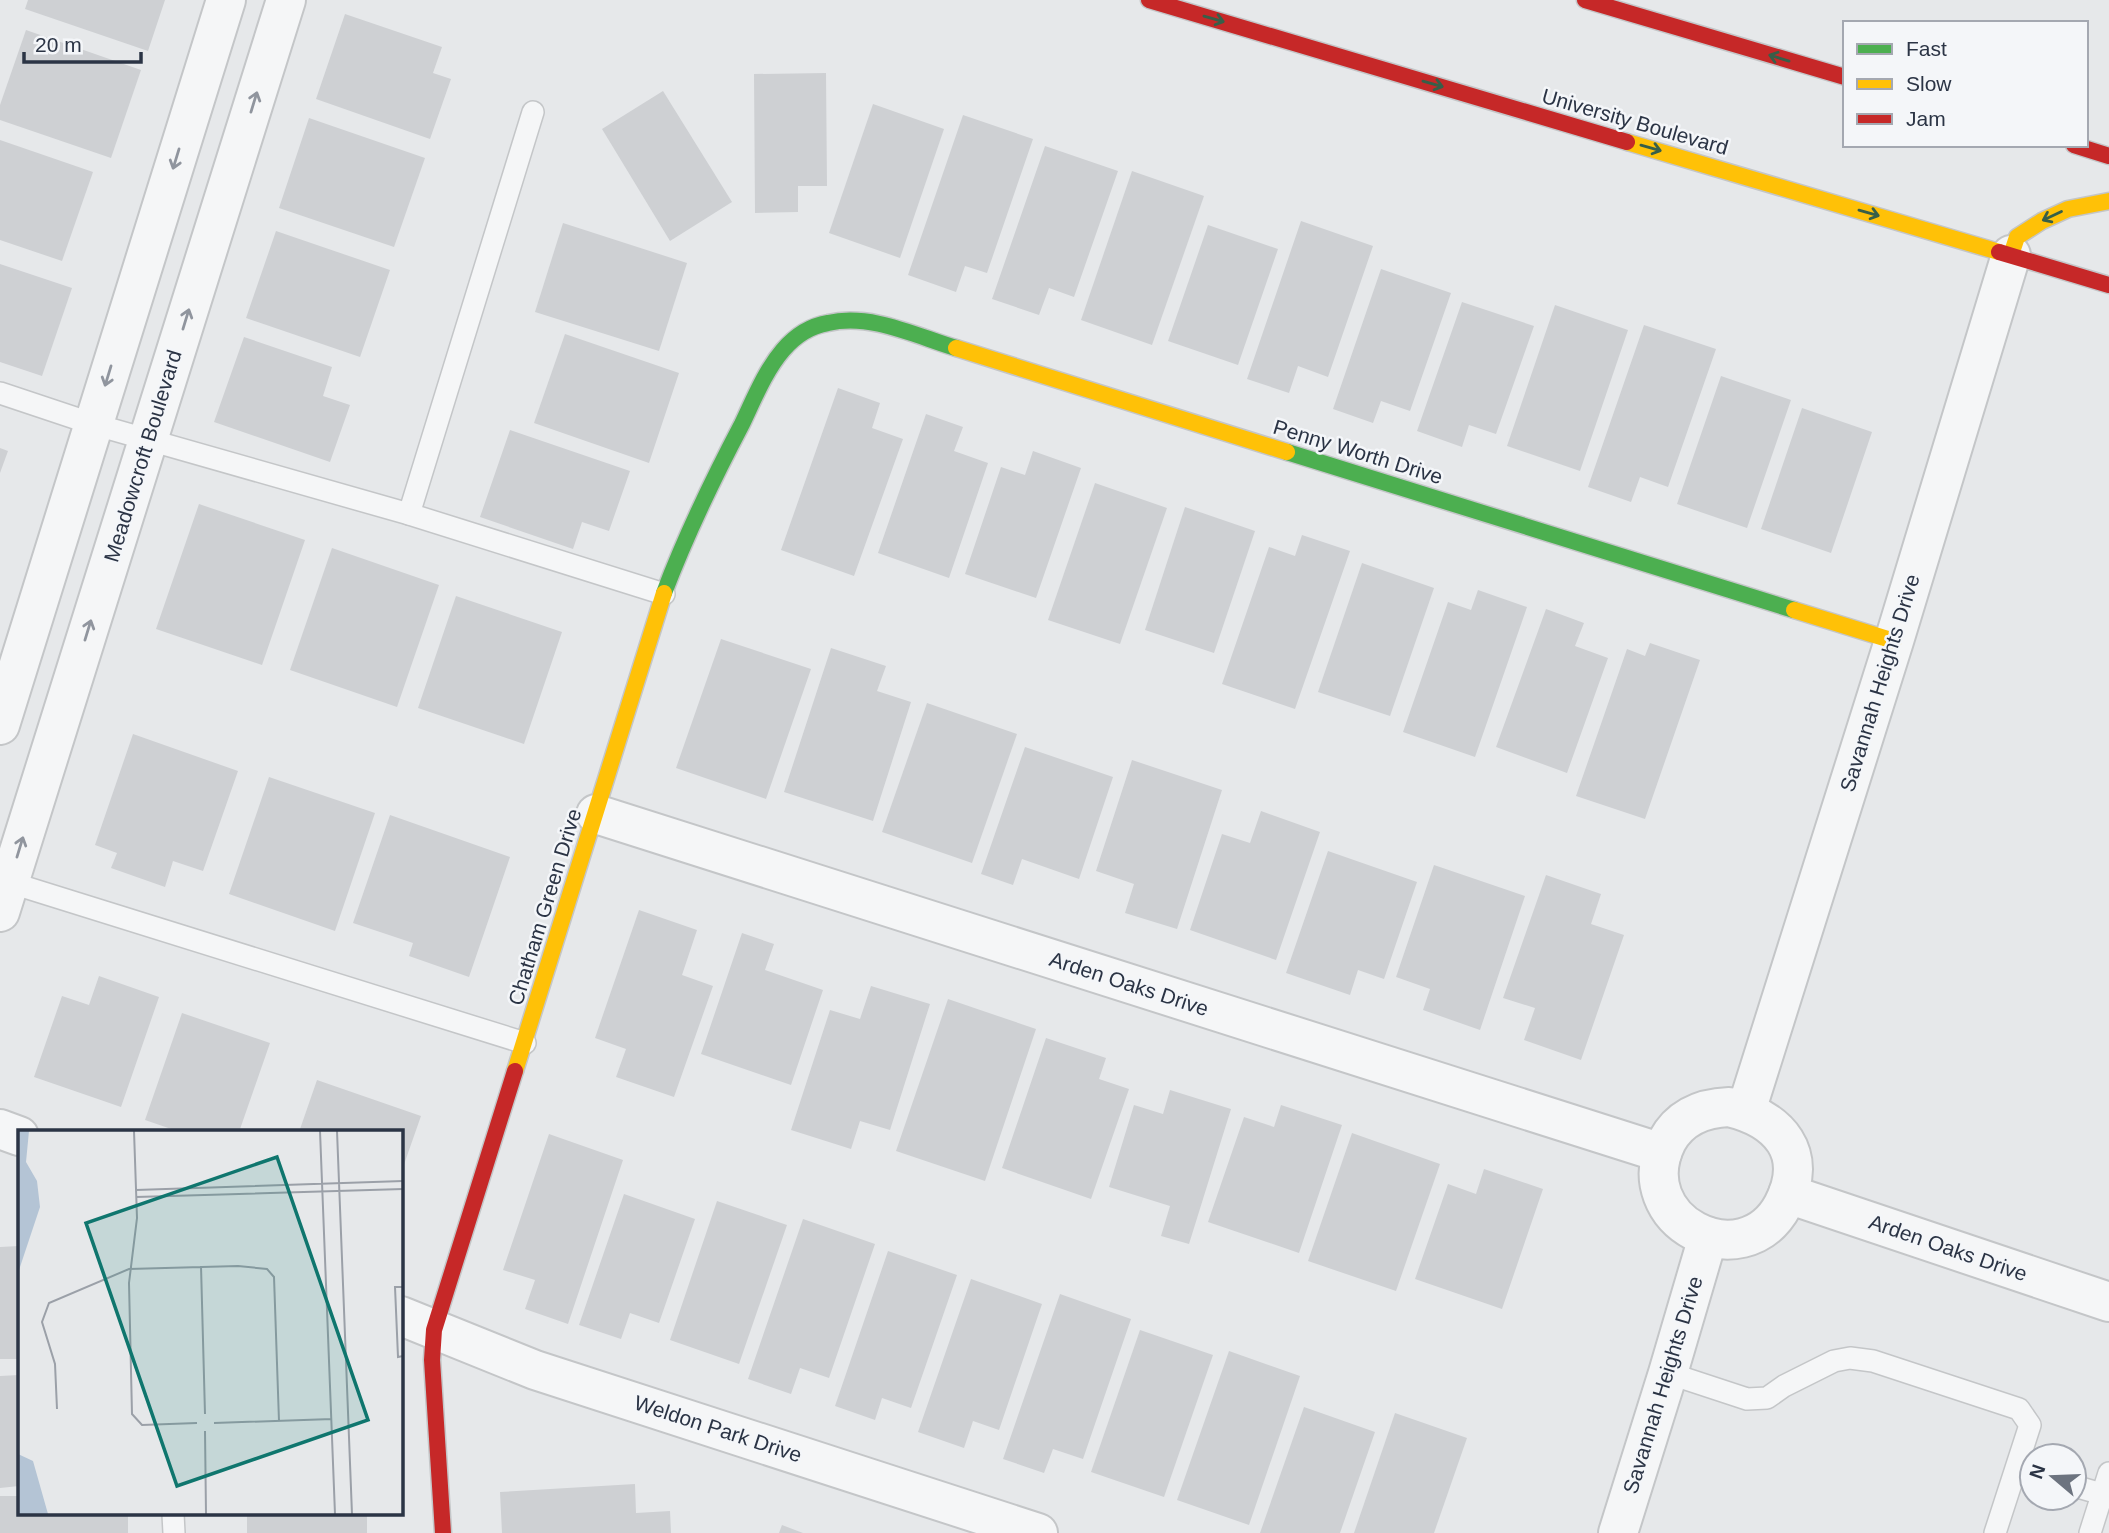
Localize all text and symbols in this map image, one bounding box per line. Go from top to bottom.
one-way arrow [1203,14,1225,27]
scale bar [24,21,142,65]
legend [1843,21,2088,147]
text: 20 m [35,33,82,56]
text: Fast [1906,37,1947,60]
one-way arrow [1769,50,1791,63]
text: Slow [1906,72,1952,95]
one-way arrow [1421,78,1443,91]
street label: University Boulevard [1539,84,1731,159]
one-way arrow [248,92,261,114]
text: Jam [1906,107,1946,130]
one-way arrow [1640,143,1662,156]
one-way arrow [169,147,182,169]
one-way arrow [1858,207,1880,220]
one-way arrow [2042,210,2063,224]
one-way arrow [180,309,193,331]
street label: Meadowcroft Boulevard [99,347,186,565]
one-way arrow [101,364,114,386]
street label: Penny Worth Drive [1271,415,1446,488]
street label: Savannah Heights Drive [1835,571,1924,795]
one-way arrow [83,619,96,641]
street label: Chatham Green Drive [504,806,585,1008]
one-way arrow [15,836,28,858]
street label: Arden Oaks Drive [1047,947,1212,1020]
inset map [18,1130,402,1516]
street label: Arden Oaks Drive [1866,1210,2030,1285]
street label: Savannah Heights Drive [1618,1273,1707,1497]
street label: Weldon Park Drive [632,1391,805,1466]
north arrow [2018,1442,2088,1512]
text: N [2025,1462,2050,1482]

